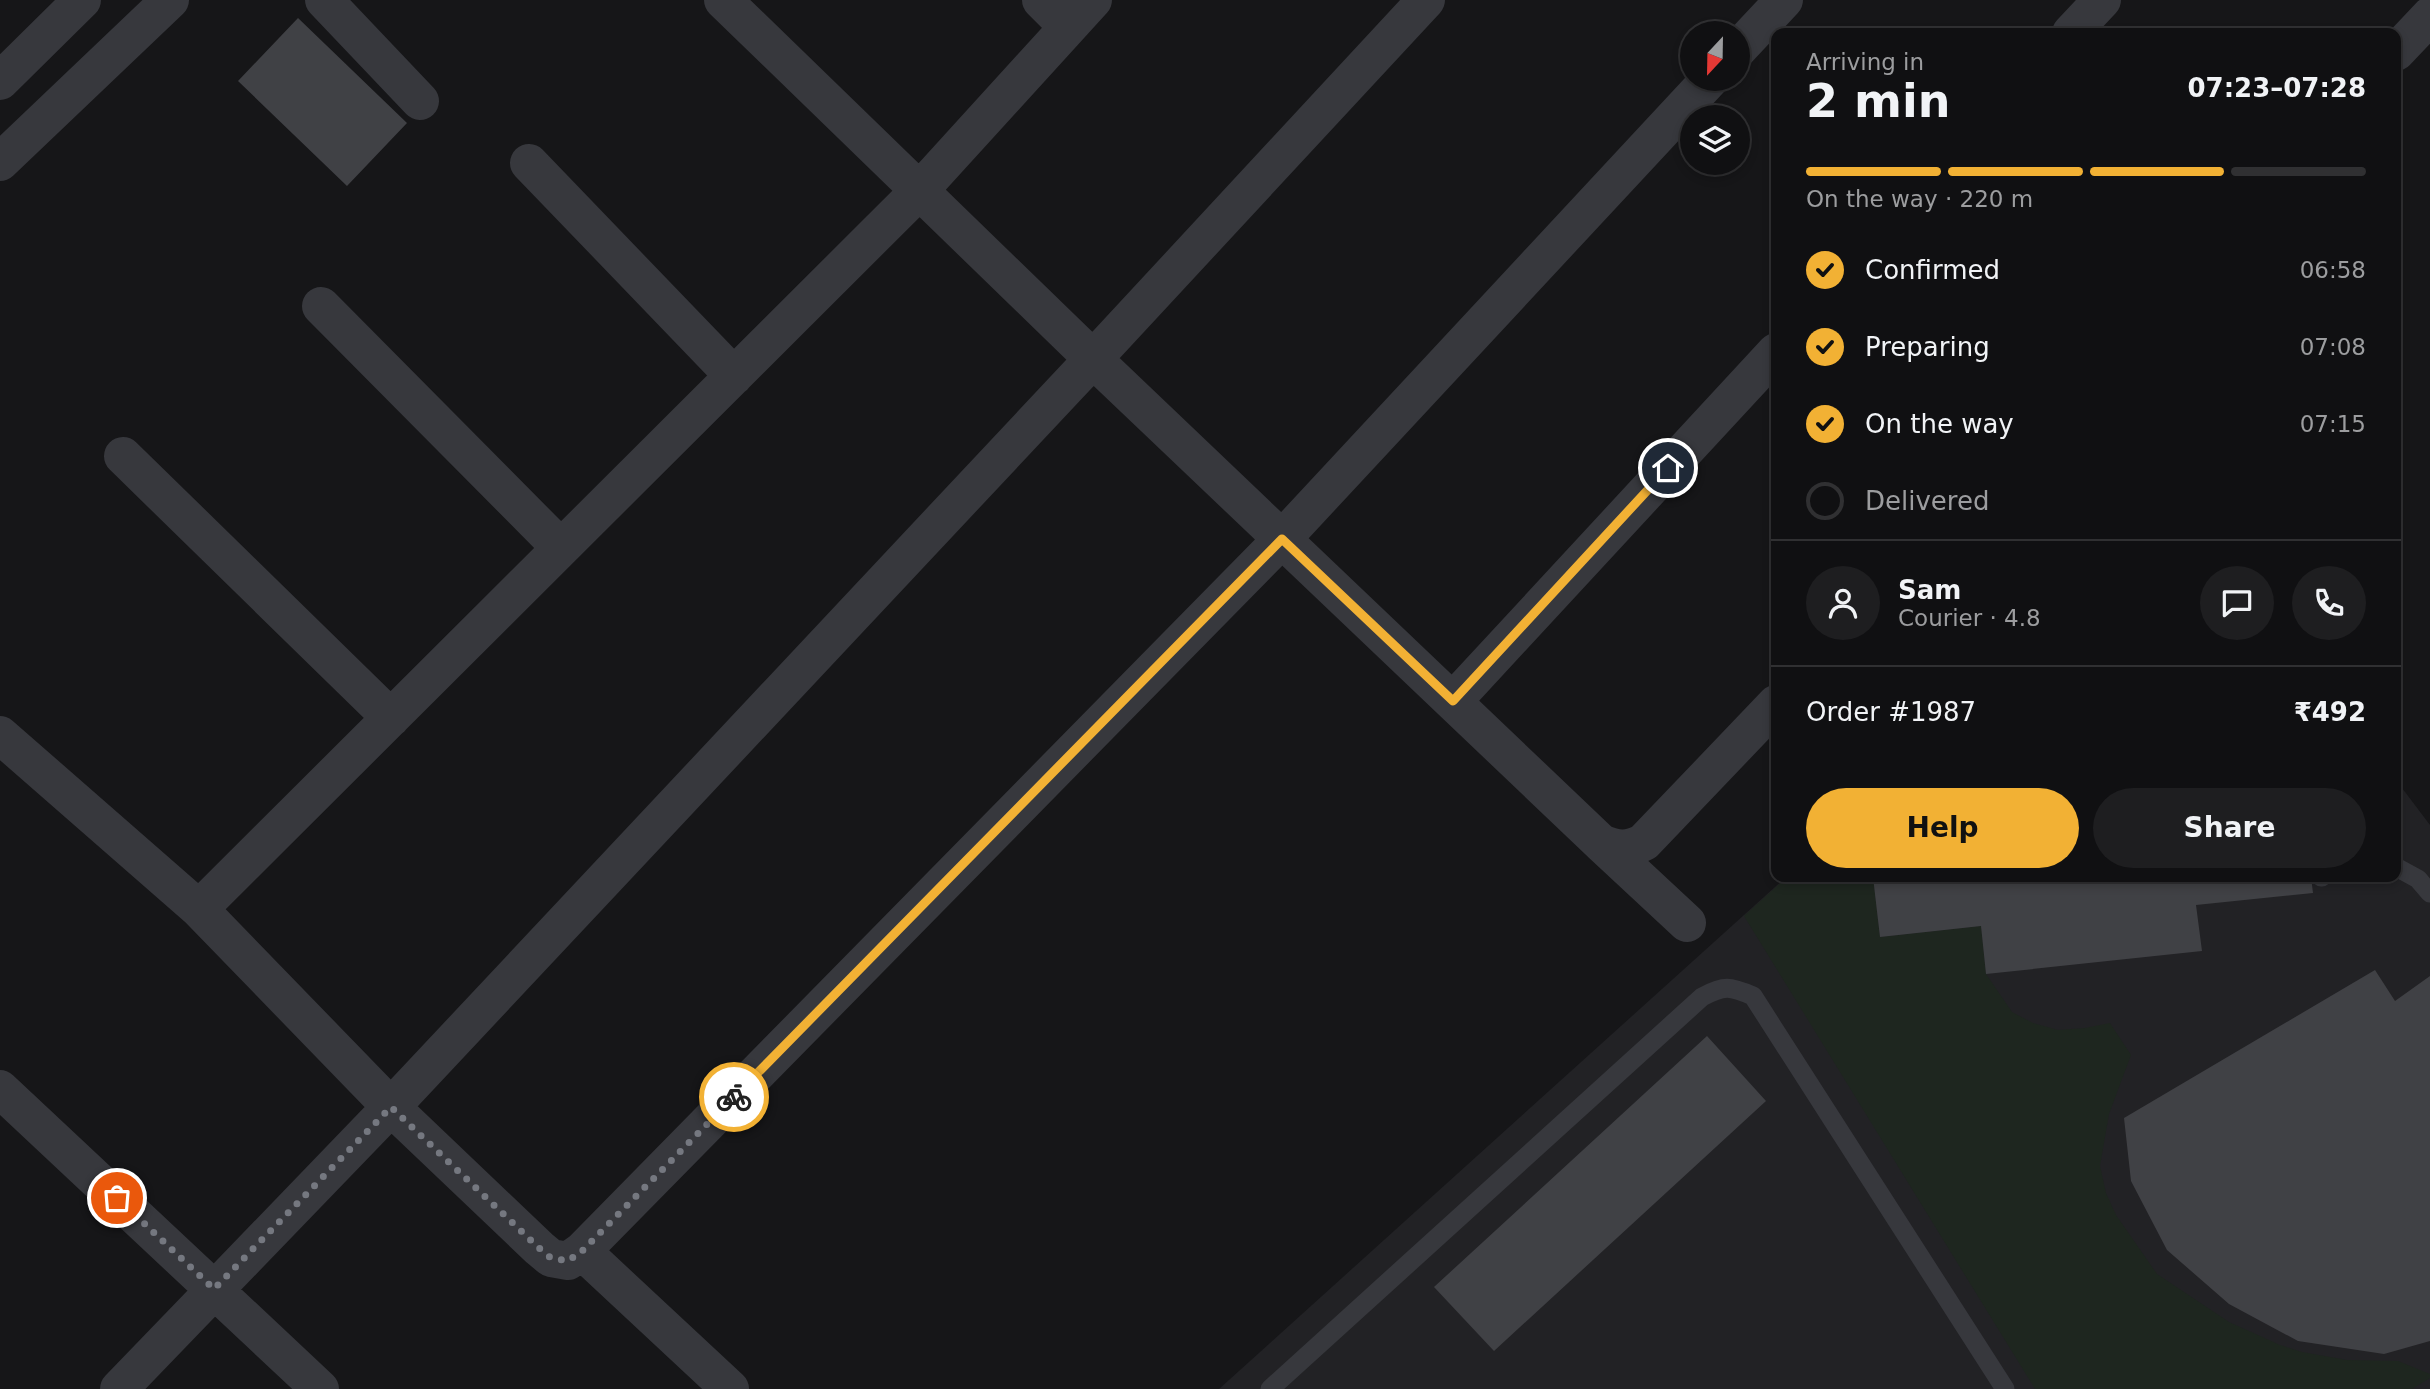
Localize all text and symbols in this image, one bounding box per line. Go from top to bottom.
north arrow [1680,21,1750,91]
map controls [1680,21,1750,175]
text: Arriving in [1806,49,1924,75]
text: 07:23–07:28 [2187,73,2366,103]
text: 2 min [1806,74,1950,128]
button: layers [1680,105,1750,175]
text: On the way · 220 m [1806,186,2033,212]
icon: check [1806,251,1844,289]
text: Confirmed [1865,255,2000,285]
text: 06:58 [2300,257,2366,283]
icon: check [1806,328,1844,366]
text: Preparing [1865,332,1990,362]
text: 07:08 [2300,334,2366,360]
icon: check [1806,405,1844,443]
text: On the way [1865,409,2014,439]
text: 07:15 [2300,411,2366,437]
pin [1638,438,1698,498]
icon: home [1649,449,1687,487]
text: Delivered [1865,486,1989,516]
button: person [1806,566,1880,640]
button: chat [2200,566,2274,640]
button: phone [2292,566,2366,640]
text: Sam [1898,575,1961,605]
text: Courier · 4.8 [1898,605,2041,631]
text: Order #1987 [1806,697,1976,727]
text: ₹492 [2294,697,2366,727]
button: Help [1806,788,2079,868]
button: Share [2093,788,2366,868]
courier [699,1062,769,1132]
icon: bike [715,1078,753,1116]
pin [87,1168,147,1228]
icon: bag [98,1179,136,1217]

